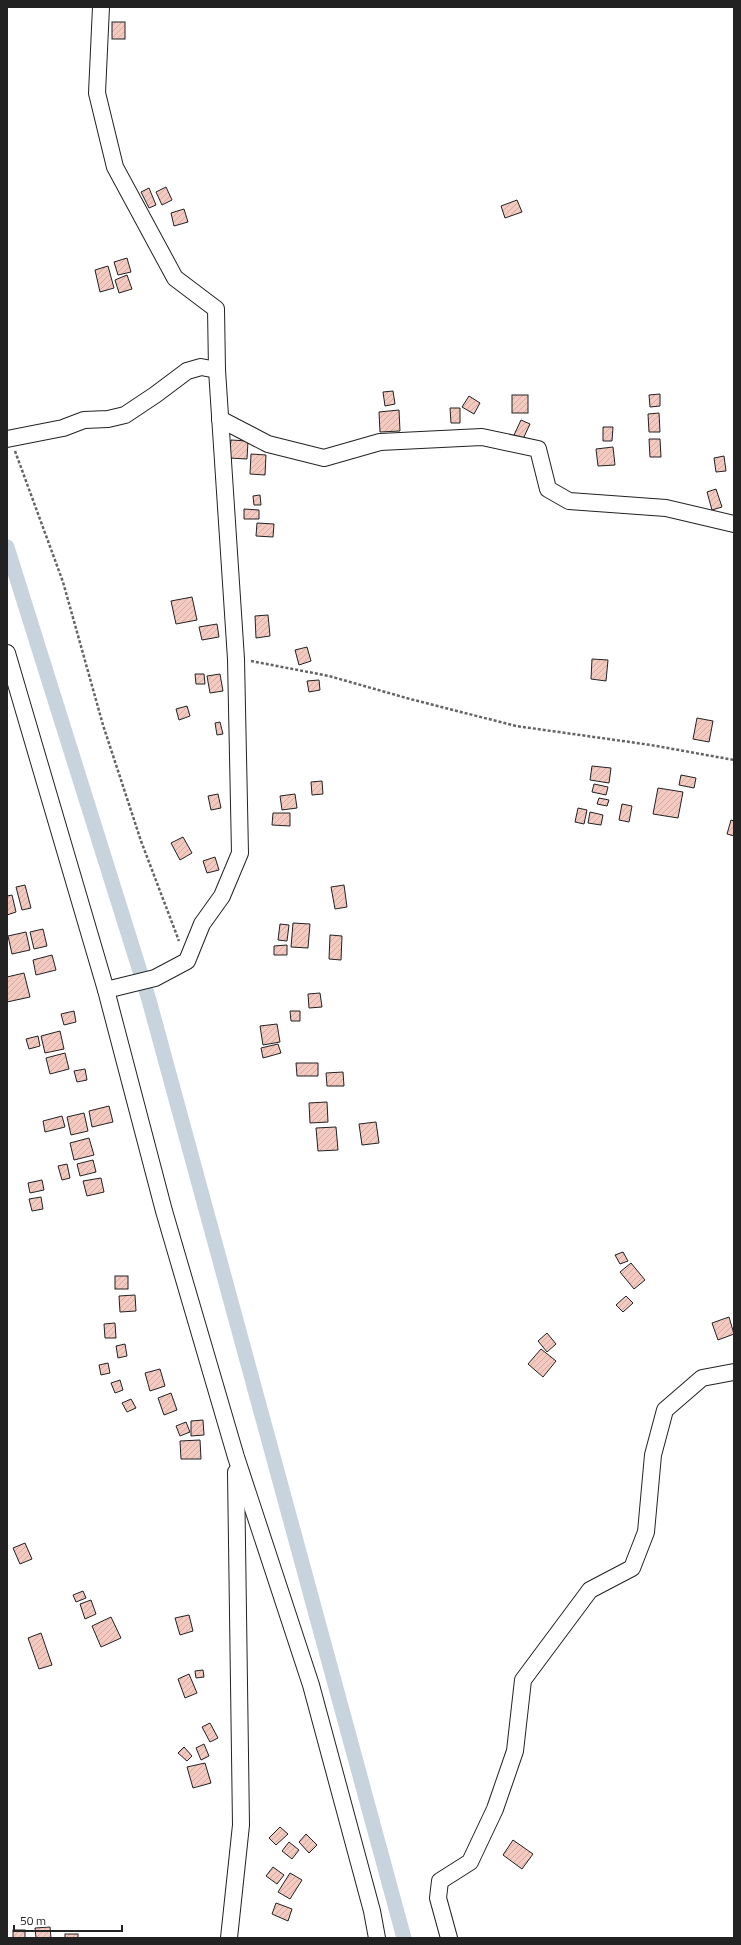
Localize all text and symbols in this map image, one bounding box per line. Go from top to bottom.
scale bar [14,1907,122,1933]
text: 50 m [20,1911,46,1930]

